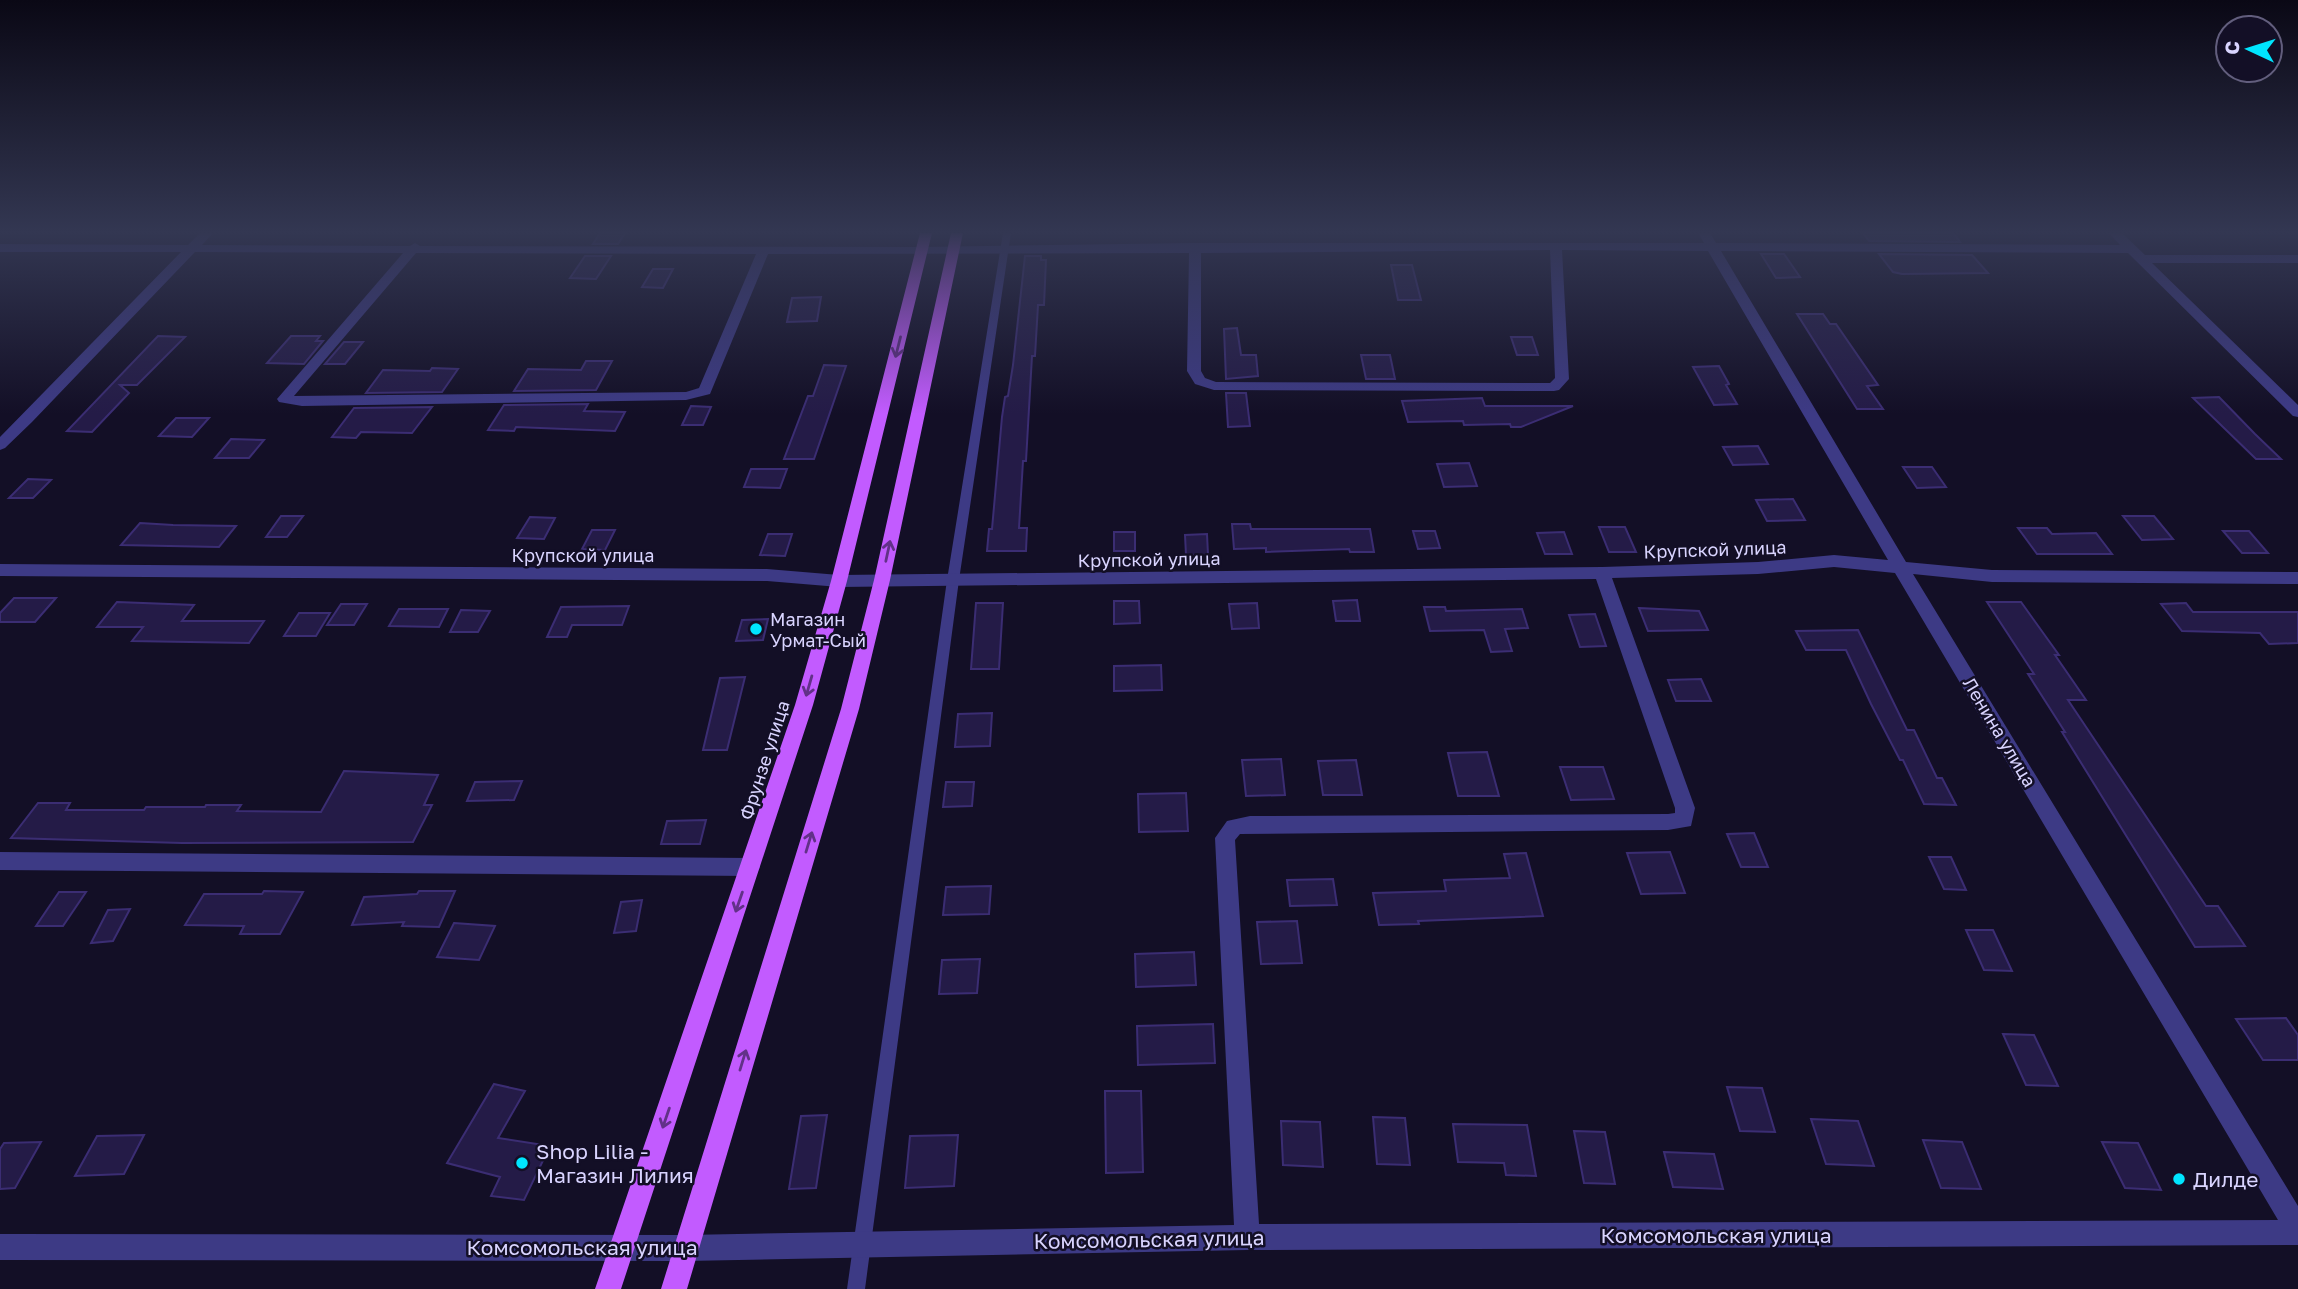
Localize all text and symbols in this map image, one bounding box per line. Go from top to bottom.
north arrow [2214,14,2284,84]
text: С [2220,40,2243,55]
one-way arrow [891,335,904,358]
street label: Крупской улица [1643,536,1787,562]
one-way arrow [882,541,895,563]
street label: Крупской улица [511,544,655,566]
street label: Крупской улица [1077,547,1221,571]
place label: Магазин Урмат-Сый [770,608,866,651]
marker: Магазин Урмат-Сый [748,621,764,637]
street label: Ленина улица [1959,673,2041,791]
one-way arrow [802,675,815,697]
street label: Фрунзе улица [734,697,794,823]
one-way arrow [803,831,816,853]
one-way arrow [732,891,745,913]
one-way arrow [738,1049,751,1071]
one-way arrow [659,1106,671,1128]
place label: Shop Lilia - Магазин Лилия [536,1138,694,1188]
marker: Shop Lilia - Магазин Лилия [514,1155,530,1171]
place label: Дилде [2193,1166,2258,1192]
marker: Дилде [2171,1171,2187,1187]
street label: Комсомольская улица [1601,1222,1832,1248]
street label: Комсомольская улица [1033,1224,1265,1254]
street label: Комсомольская улица [467,1234,698,1260]

